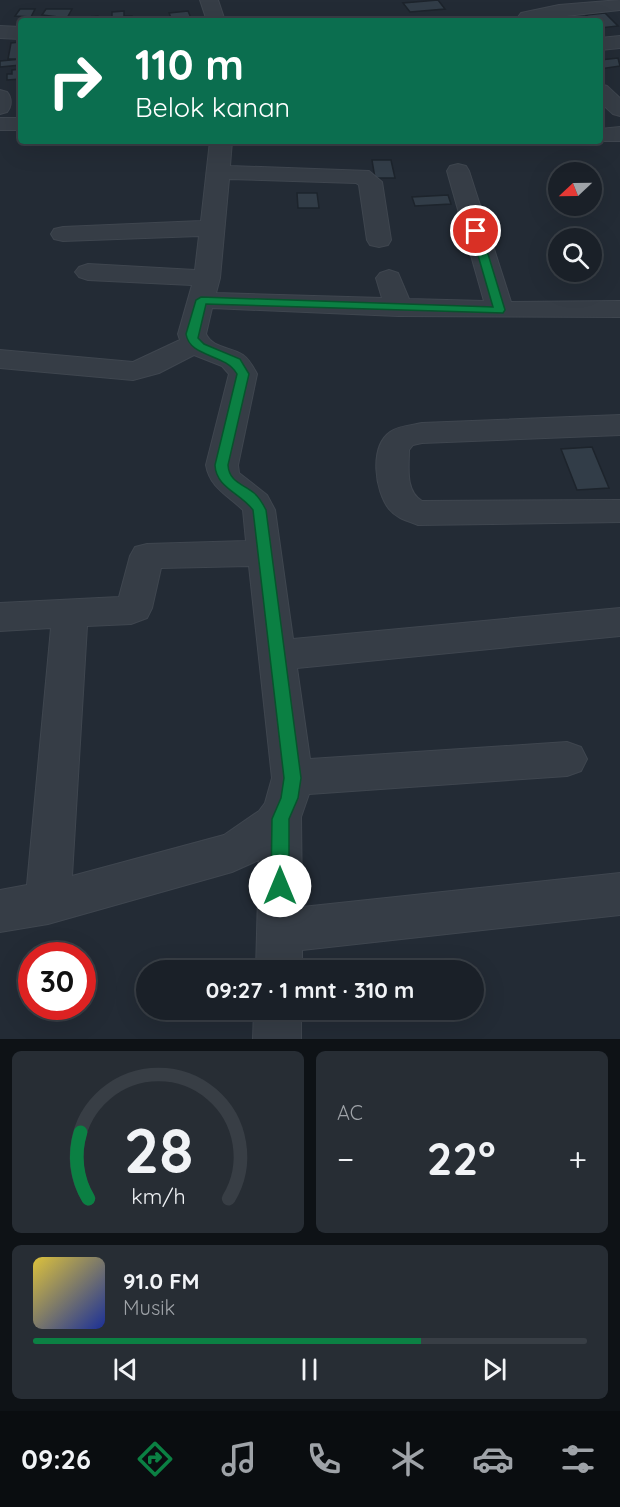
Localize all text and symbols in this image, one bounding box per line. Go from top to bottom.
text: 110 m [135,38,244,91]
icon: right [36,42,114,120]
text: Belok kanan [135,90,290,124]
north arrow [548,162,602,216]
map controls [548,162,602,282]
pin [450,205,501,256]
icon: arrive [459,214,492,247]
button: search [548,228,602,282]
position arrow [248,854,312,918]
speed limit sign: 30 [18,942,96,1020]
text: 09:27 · 1 mnt · 310 m [206,976,414,1004]
text: AC [337,1100,363,1125]
text: 28 [123,1111,193,1189]
text: 22° [427,1130,496,1186]
text: − [337,1138,354,1179]
text: + [568,1138,587,1179]
text: km/h [131,1183,185,1209]
text: 91.0 FM [123,1267,200,1295]
text: Musik [123,1295,175,1320]
icon: previous [109,1353,142,1386]
icon: pause [293,1353,326,1386]
icon: next [478,1353,511,1386]
icon: directions [134,1438,176,1480]
icon: music [218,1438,260,1480]
icon: phone [303,1438,345,1480]
icon: climate [387,1438,429,1480]
icon: car [472,1438,514,1480]
icon: filters [557,1438,599,1480]
text: 09:26 [21,1442,91,1476]

